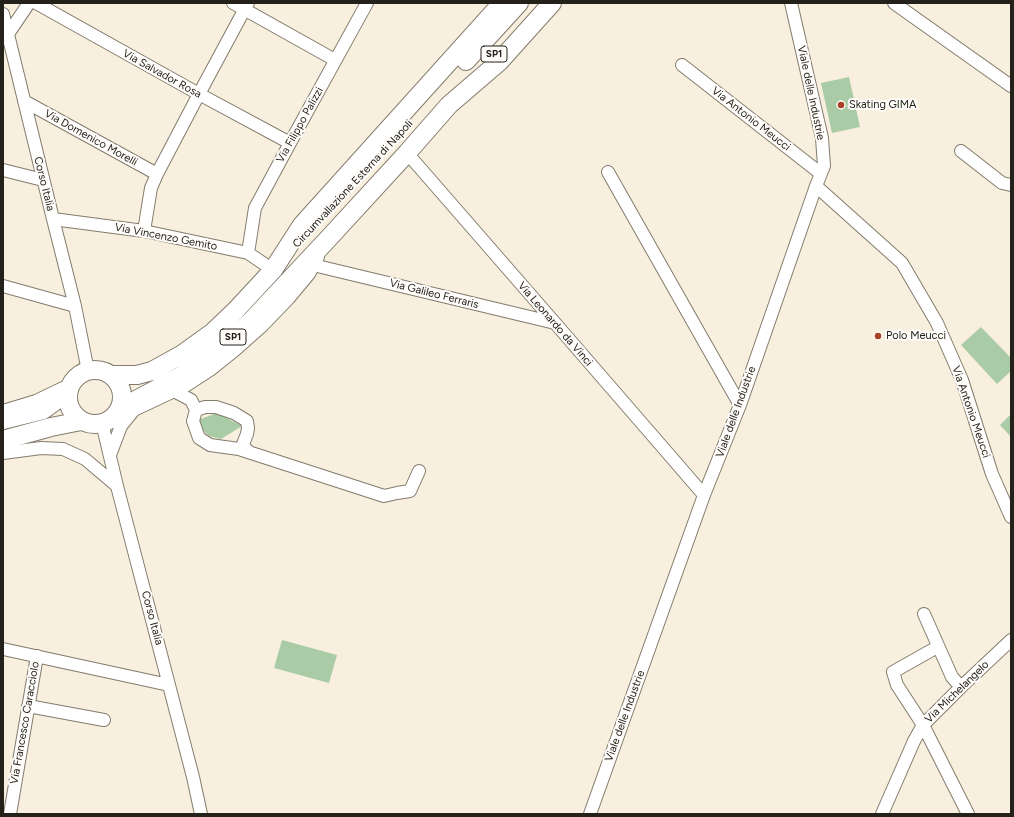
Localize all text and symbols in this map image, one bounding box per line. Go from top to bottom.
street label: Viale delle Industrie [795,45,827,141]
road number: SP1 [481,46,507,62]
street label: Via Salvador Rosa [120,47,204,101]
street label: Via Antonio Meucci [709,84,793,154]
street label: Via Filippo Palizzi [274,85,326,165]
place label: Skating GIMA [849,98,917,112]
marker: Skating GIMA [836,100,846,110]
street label: Via Domenico Morelli [42,107,140,169]
street label: Circumvallazione Esterna di Napoli [290,117,416,251]
street label: Corso Italia [31,155,57,213]
street label: Via Vincenzo Gemito [114,221,218,253]
street label: Via Galileo Ferraris [388,277,480,311]
street label: Via Leonardo da Vinci [515,279,595,369]
road number: SP1 [220,329,246,345]
place label: Polo Meucci [886,329,946,343]
marker: Polo Meucci [873,331,883,341]
street label: Via Antonio Meucci [949,364,993,460]
street label: Viale delle Industrie [713,365,759,459]
street label: Corso Italia [138,589,166,647]
street label: Via Michelangelo [922,658,992,726]
street label: Via Francesco Caracciolo [8,661,42,785]
street label: Viale delle Industrie [602,669,648,763]

